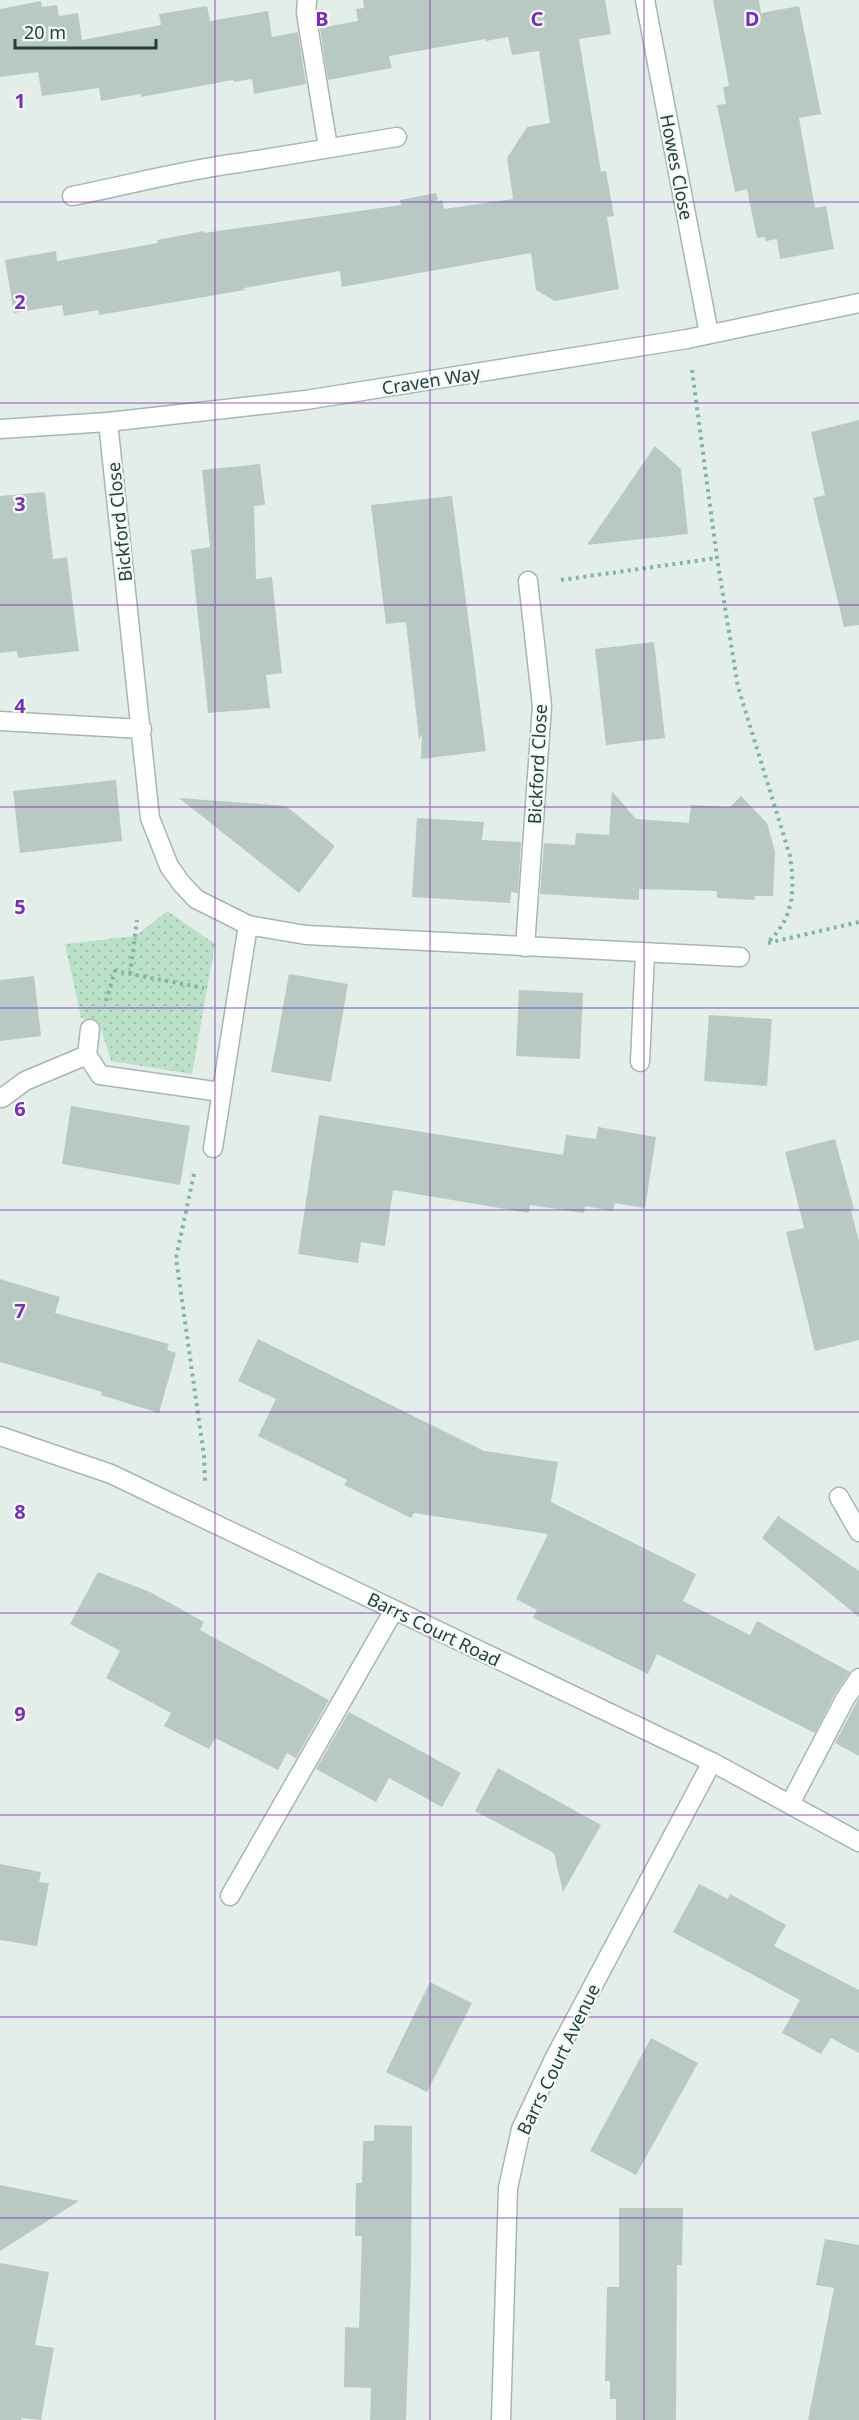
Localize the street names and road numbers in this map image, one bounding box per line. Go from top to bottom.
street label: Howes Close [655,112,699,222]
street label: Craven Way [380,360,483,400]
street label: Bickford Close [101,461,137,583]
street label: Bickford Close [522,703,552,825]
street label: Barrs Court Road [363,1586,505,1672]
street label: Barrs Court Avenue [511,1980,605,2138]

